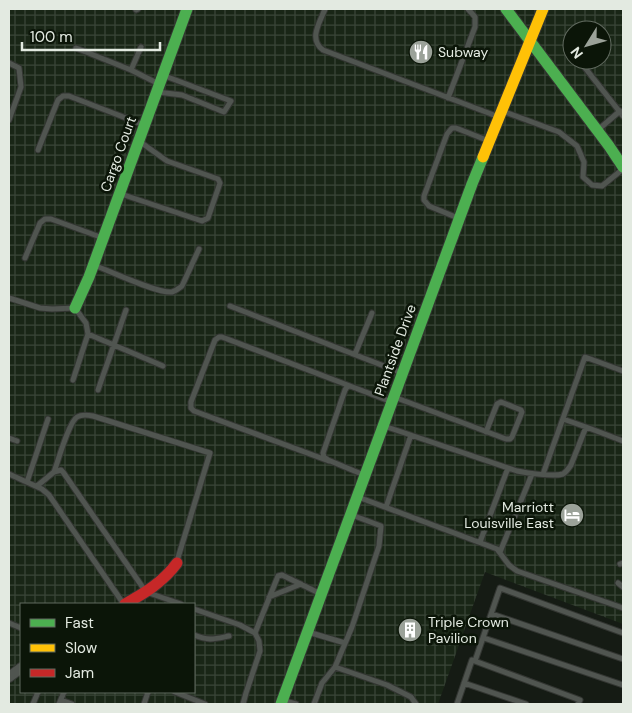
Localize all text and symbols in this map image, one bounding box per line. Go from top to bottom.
scale bar [22,20,160,52]
north arrow [562,20,612,70]
text: 100 m [30,27,73,47]
restaurant icon: Subway [408,39,434,65]
place label: Subway [438,43,488,61]
text: N [566,43,587,62]
street label: Cargo Court [96,114,140,194]
street label: Plantside Drive [370,302,420,398]
place label: Marriott Louisville East [464,498,554,532]
hotel icon: Marriott Louisville East [559,502,585,528]
legend [20,603,195,693]
text: Fast [65,613,94,633]
place label: Triple Crown Pavilion [428,613,509,647]
building icon: Triple Crown Pavilion [397,617,423,643]
text: Slow [65,638,98,658]
text: Jam [65,663,94,683]

